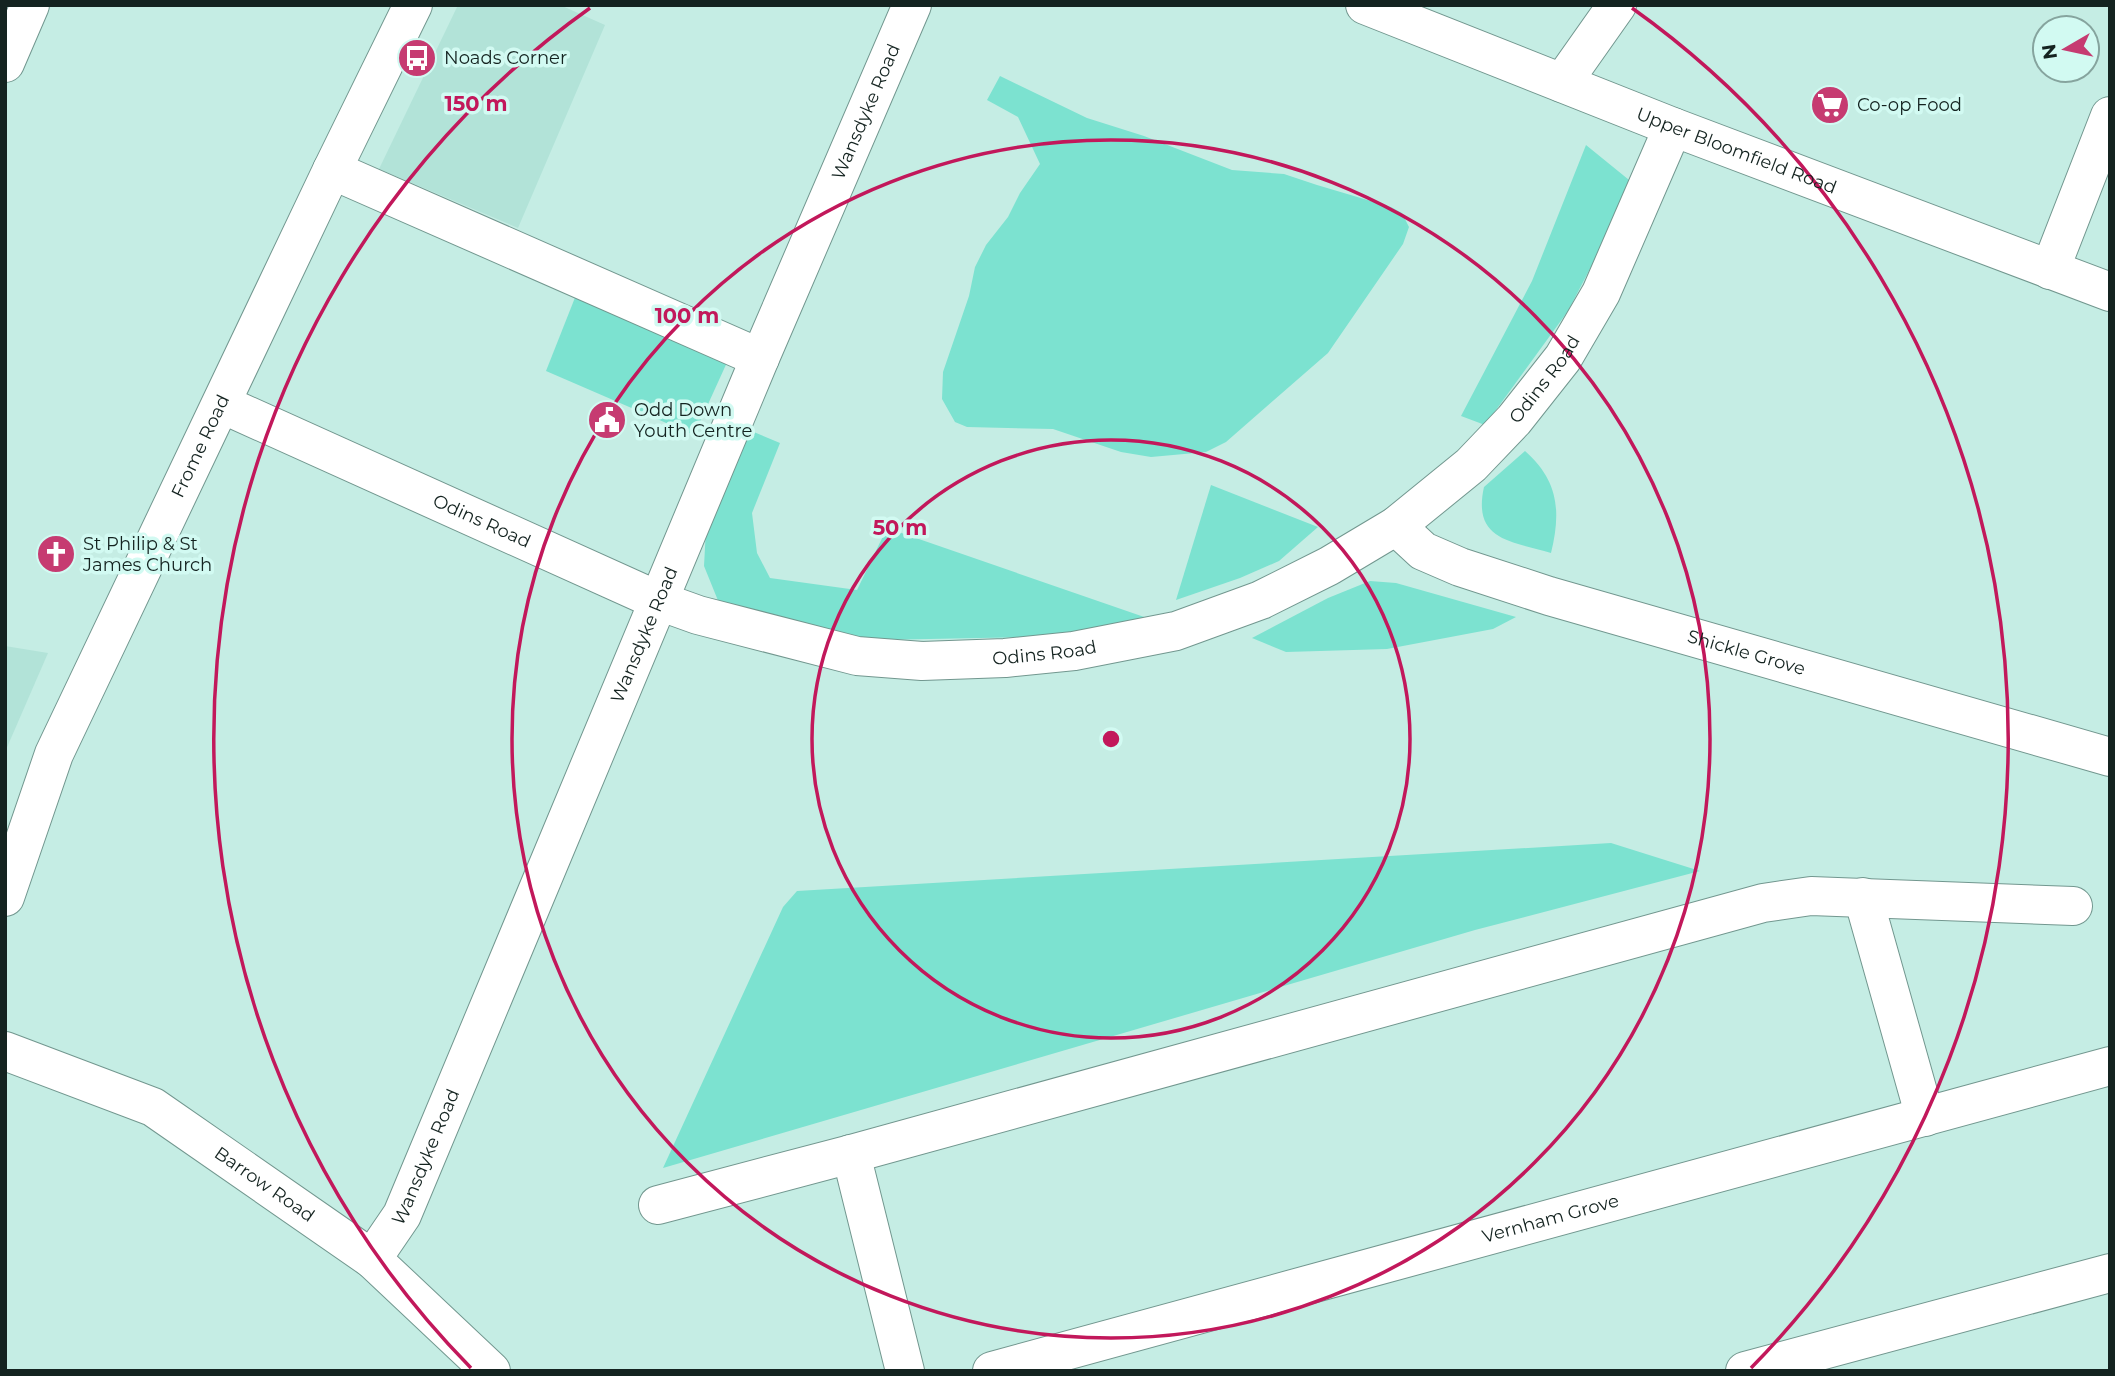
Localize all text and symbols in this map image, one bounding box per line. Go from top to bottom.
north arrow [2031,14,2101,84]
bus stop icon: Noads Corner [396,37,438,79]
street label: Wansdyke Road [827,41,905,183]
text: N [2037,42,2062,61]
place label: Noads Corner [444,47,567,69]
supermarket icon: Co-op Food [1809,84,1851,126]
text: 150 m [445,91,507,116]
place label: Co-op Food [1857,94,1962,116]
street label: Upper Bloomfield Road [1633,103,1840,199]
text: 100 m [655,303,719,328]
street label: Odins Road [1504,331,1585,428]
street label: Frome Road [167,391,234,501]
public building icon: Odd Down Youth Centre [586,399,628,441]
place label: Odd Down Youth Centre [634,399,753,442]
street label: Odins Road [429,490,534,553]
text: 50 m [873,515,927,540]
church icon: St Philip & St James Church [35,533,77,575]
place label: St Philip & St James Church [82,533,212,576]
street label: Wansdyke Road [606,563,683,706]
street label: Shickle Grove [1685,625,1808,680]
street label: Odins Road [992,636,1099,669]
centre of rings [1099,727,1123,751]
street label: Wansdyke Road [387,1086,464,1230]
street label: Barrow Road [210,1142,319,1227]
street label: Vernham Grove [1480,1189,1621,1248]

